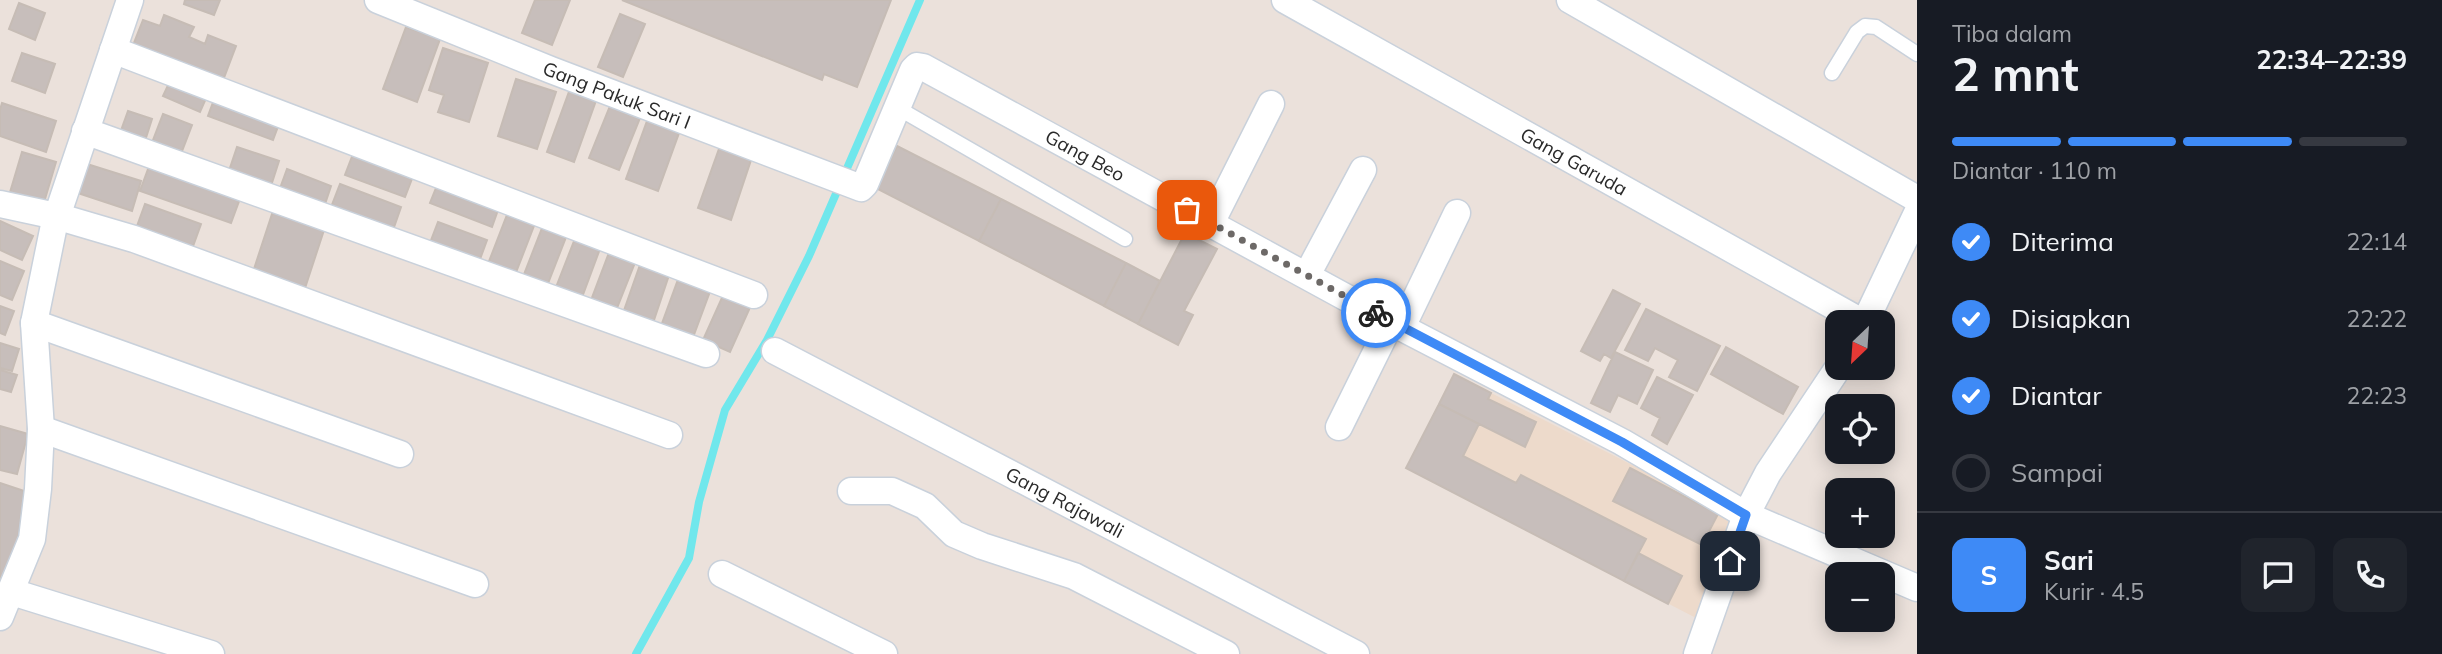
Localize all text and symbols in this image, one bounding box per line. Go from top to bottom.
text: Tiba dalam [1952,19,2072,48]
text: 22:34–22:39 [2256,43,2407,76]
text: 2 mnt [1952,45,2079,103]
street label: Gang Pakuk Sari I [539,56,694,134]
street label: Gang Garuda [1516,122,1632,201]
street label: Gang Beo [1041,124,1129,187]
text: Diantar · 110 m [1952,156,2117,185]
pin [1157,180,1217,240]
icon: bag [1168,191,1206,229]
icon: check [1952,223,1990,261]
text: Diterima [2011,225,2114,258]
text: 22:14 [2347,227,2407,256]
courier [1341,278,1411,348]
icon: bike [1357,294,1395,332]
icon: check [1952,300,1990,338]
text: Disiapkan [2011,302,2131,335]
text: 22:22 [2347,304,2407,333]
north arrow [1825,310,1895,380]
map controls [1825,310,1895,632]
icon: check [1952,377,1990,415]
text: Diantar [2011,379,2102,412]
text: 22:23 [2347,381,2407,410]
button: locate [1825,394,1895,464]
text: Sampai [2011,456,2103,489]
street label: Gang Rajawali [1002,462,1128,543]
button: + [1825,478,1895,548]
pin [1700,531,1760,591]
button: chat [2241,538,2315,612]
button: phone [2333,538,2407,612]
icon: home [1711,542,1749,580]
text: Sari [2044,544,2094,577]
text: S [1981,559,1997,592]
button: − [1825,562,1895,632]
text: Kurir · 4.5 [2044,577,2144,606]

